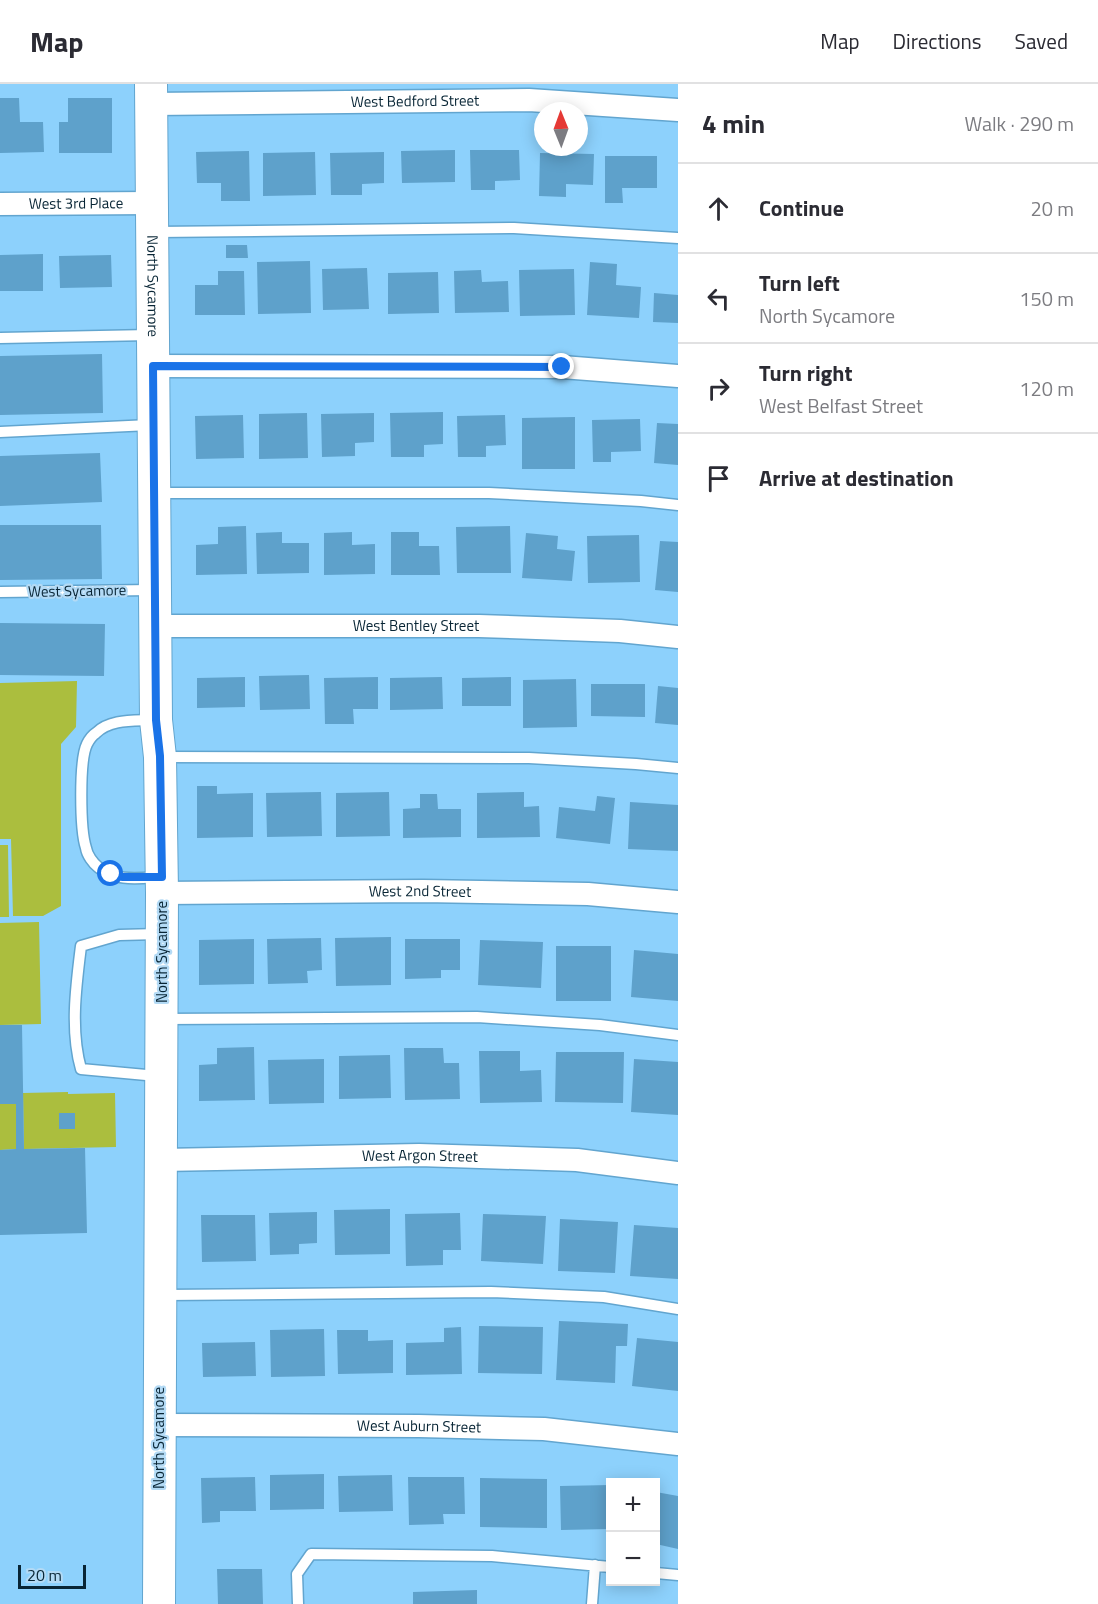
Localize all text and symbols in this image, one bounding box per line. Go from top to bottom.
text: Map [30,20,84,63]
text: Map [820,25,860,57]
text: Directions [893,25,982,57]
text: Saved [1015,25,1068,57]
street label: West Bedford Street [351,89,480,113]
north arrow [534,102,588,156]
text: 4 min [702,104,765,143]
text: Walk · 290 m [965,108,1074,139]
street label: West 3rd Place [29,191,123,215]
text: Continue [759,191,844,225]
icon: ahead [702,192,735,225]
text: 20 m [1030,193,1074,224]
street label: North Sycamore [141,235,165,337]
text: Turn left [759,266,840,300]
icon: left [702,282,735,315]
text: 150 m [1019,283,1074,314]
text: North Sycamore [759,300,895,331]
route end [548,353,574,379]
text: Turn right [759,356,853,390]
icon: right [702,372,735,405]
text: 120 m [1019,373,1074,404]
text: West Belfast Street [759,390,923,421]
text: Arrive at destination [759,461,954,495]
icon: arrive [702,462,735,495]
street label: West Sycamore [28,578,126,603]
street label: West Bentley Street [353,614,480,637]
route start [97,860,123,886]
street label: West 2nd Street [369,879,472,903]
street label: North Sycamore [150,901,173,1003]
street label: West Argon Street [362,1143,479,1168]
street label: North Sycamore [147,1387,170,1489]
street label: West Auburn Street [357,1414,482,1439]
map controls [606,1478,660,1586]
button: + [606,1478,660,1532]
button: − [606,1532,660,1586]
scale bar [18,1562,86,1590]
text: 20 m [27,1563,62,1587]

